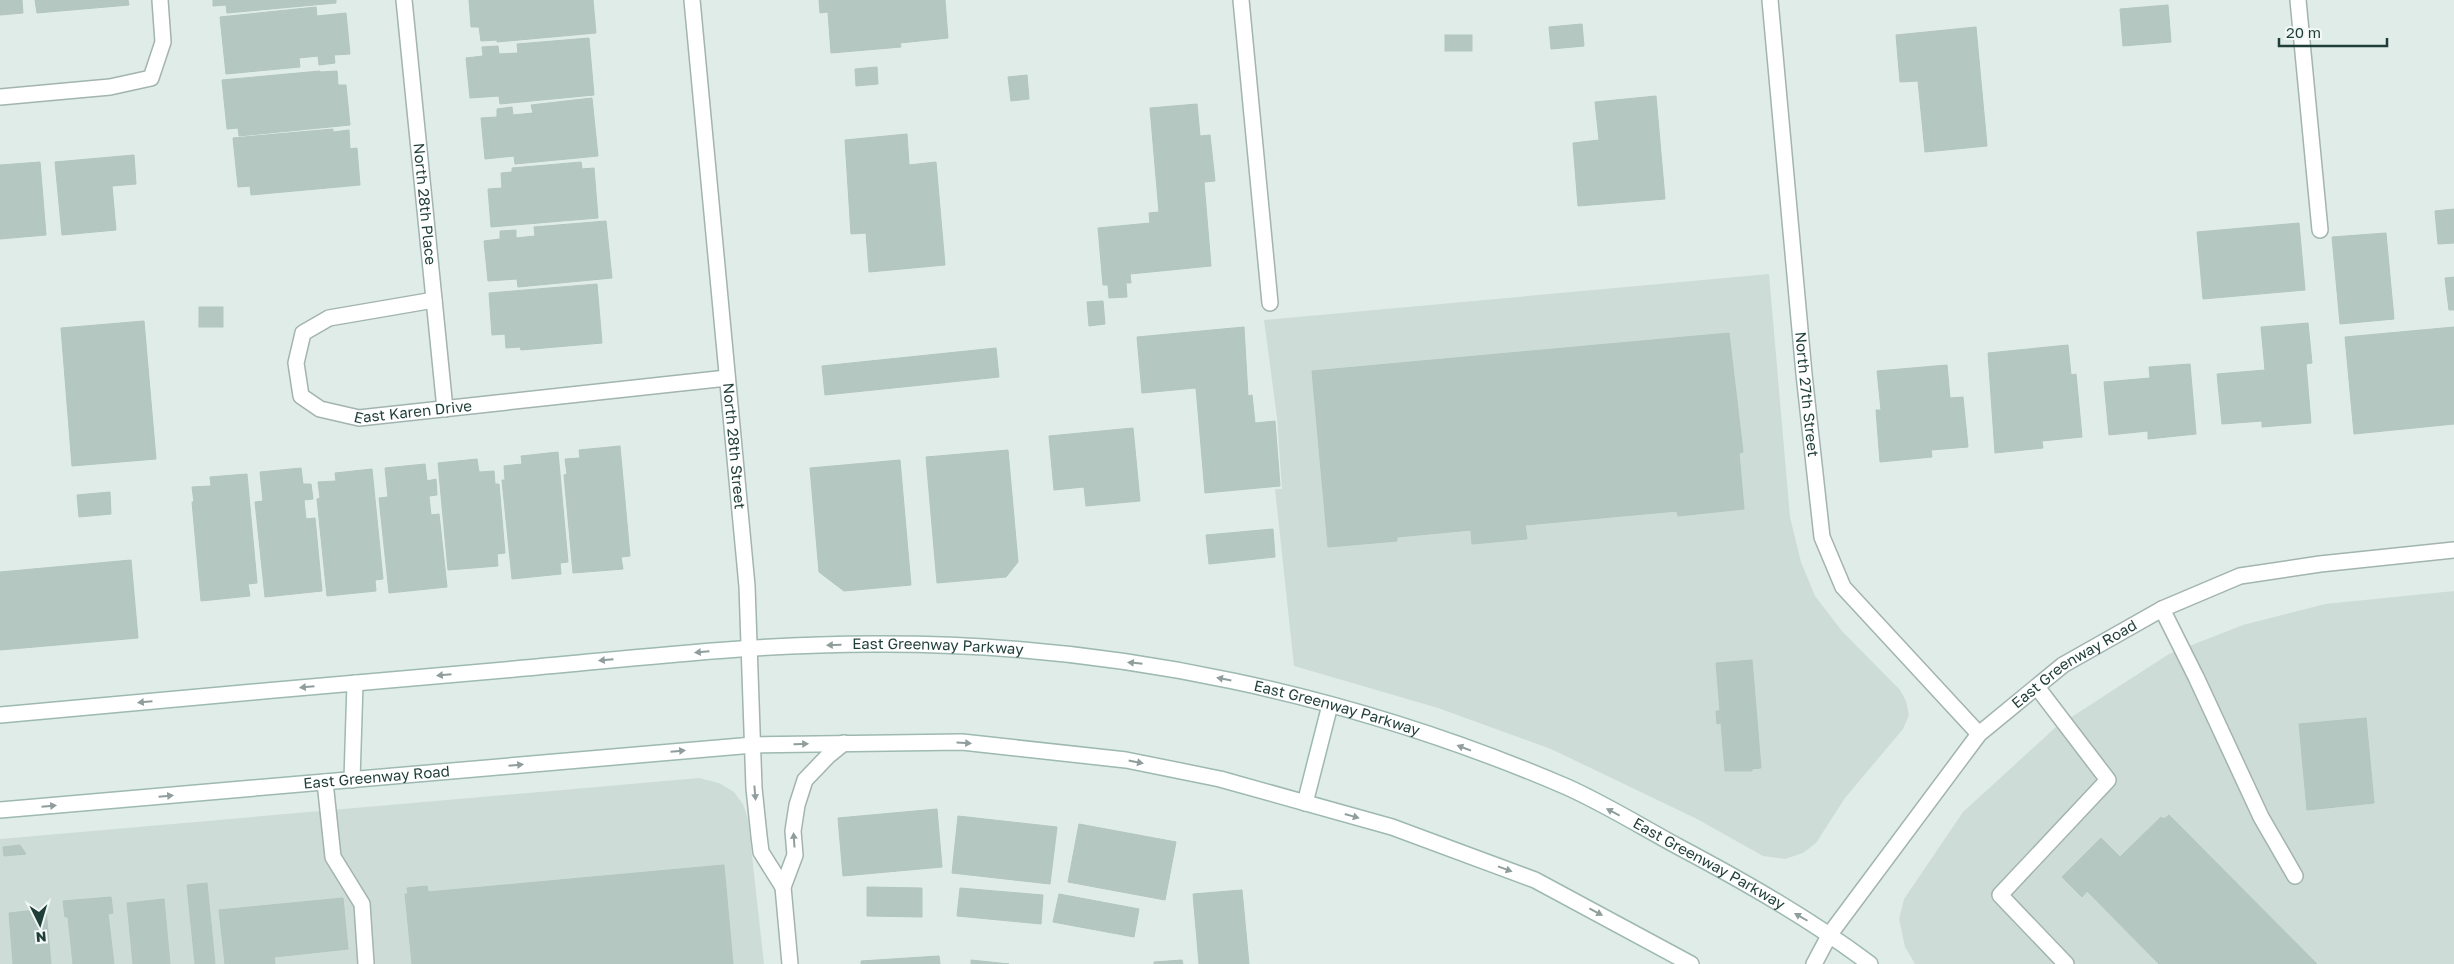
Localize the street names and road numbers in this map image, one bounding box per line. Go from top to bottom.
street label: North 28th Place [410,142,441,266]
street label: North 27th Street [1792,331,1823,458]
street label: North 28th Street [720,382,750,510]
street label: East Karen Drive [352,396,473,427]
street label: East Greenway Road [2007,615,2140,712]
street label: East Greenway Parkway [852,634,1025,658]
street label: East Greenway Parkway [1252,676,1423,739]
street label: East Greenway Road [303,761,451,792]
street label: East Greenway Parkway [1630,813,1789,913]

